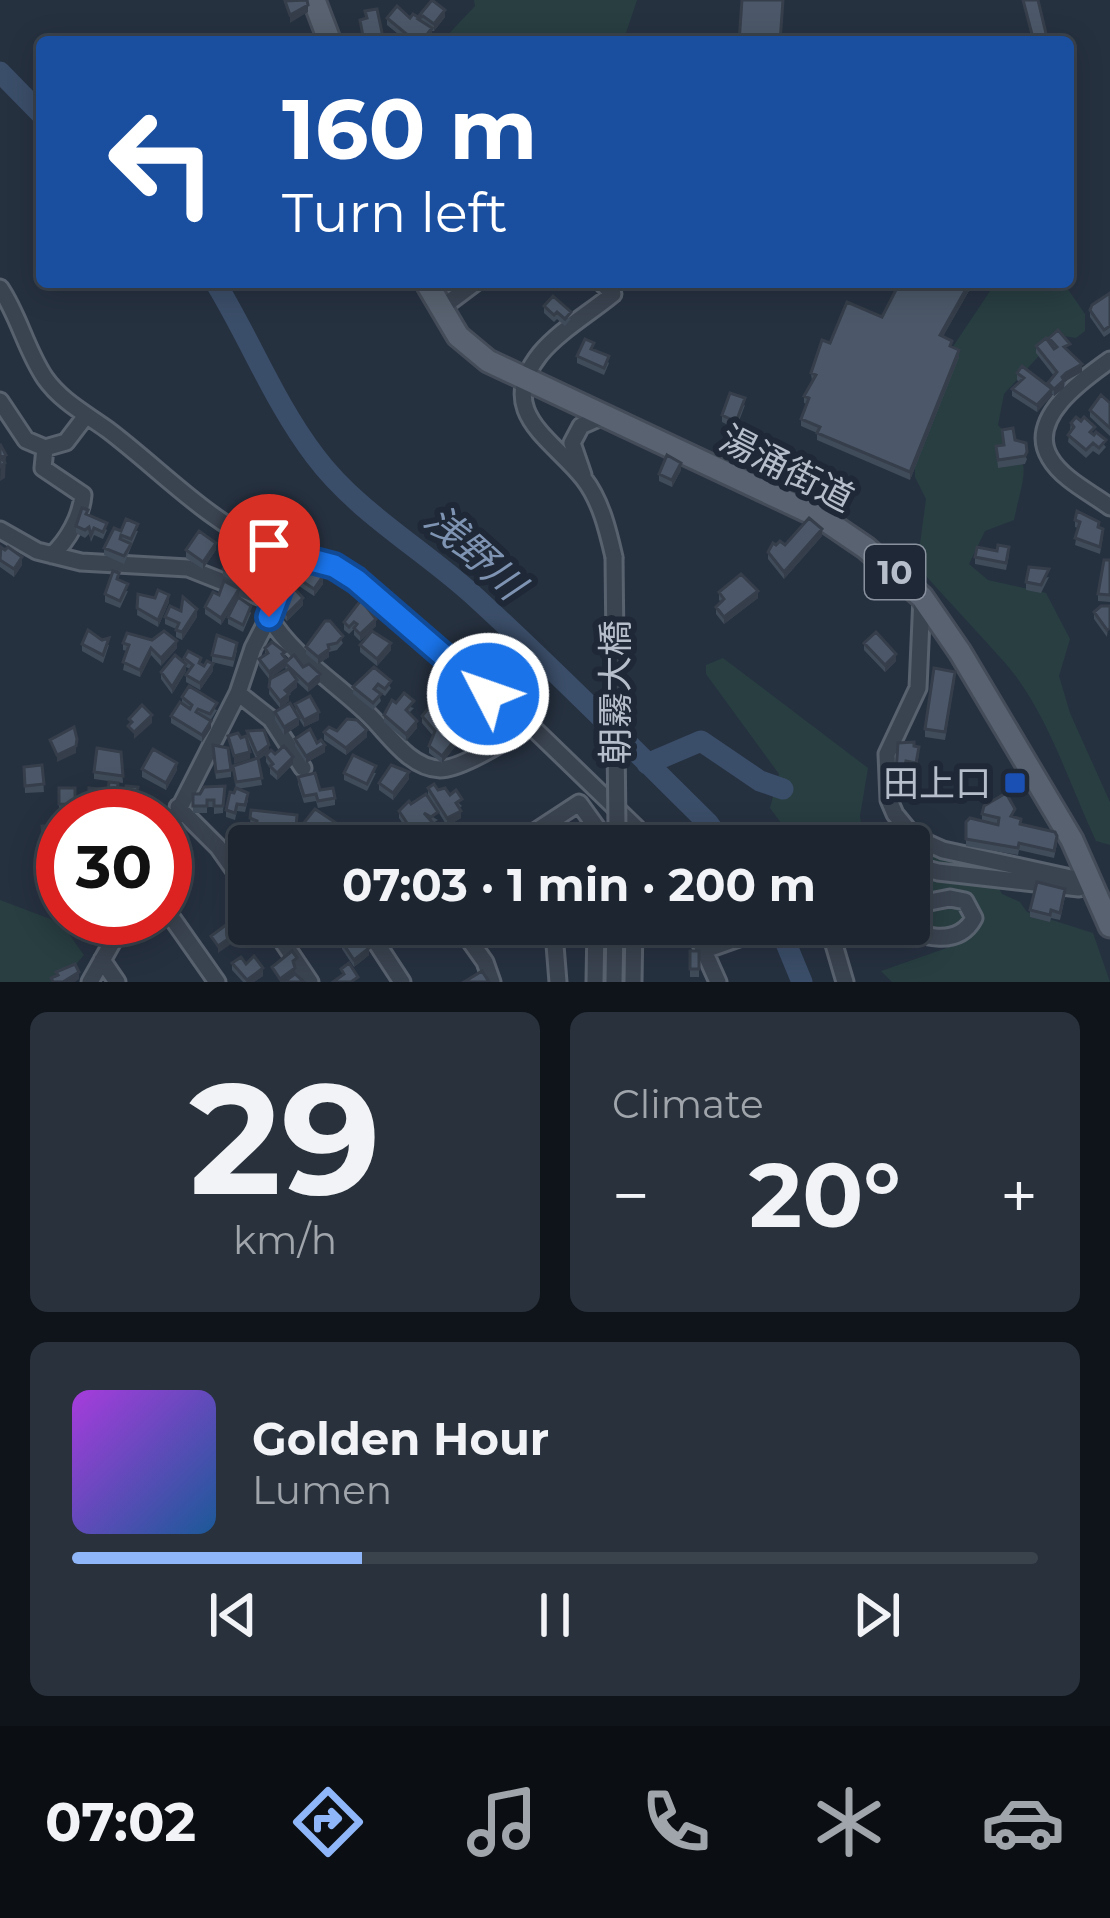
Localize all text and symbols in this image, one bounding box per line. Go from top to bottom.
text: 160 m [282,78,537,180]
icon: left [84,84,240,240]
text: Turn left [282,180,508,246]
street label: 湯涌街道 [713,416,861,520]
pin [218,494,320,617]
water label: 浅野川 [415,495,537,612]
icon: arrive [236,512,302,578]
road number: 10 [865,545,925,599]
street label: 朝霧大橋 [593,620,637,764]
position arrow [425,631,551,757]
place label: 田上口 [883,761,991,805]
marker: 田上口 [1002,770,1028,796]
speed limit sign: 30 [36,789,192,945]
text: 07:03 · 1 min · 200 m [342,857,816,912]
text: 29 [189,1043,381,1233]
text: Climate [612,1080,764,1128]
text: 20° [749,1140,901,1250]
text: − [612,1155,650,1236]
text: + [1000,1155,1038,1236]
text: km/h [233,1216,337,1264]
text: Golden Hour [252,1411,549,1466]
text: Lumen [252,1466,392,1514]
icon: previous [200,1582,266,1648]
icon: pause [522,1582,588,1648]
icon: next [844,1582,910,1648]
icon: directions [286,1780,370,1864]
icon: music [460,1780,544,1864]
icon: phone [634,1780,718,1864]
icon: climate [807,1780,891,1864]
icon: car [981,1780,1065,1864]
text: 07:02 [45,1789,196,1855]

